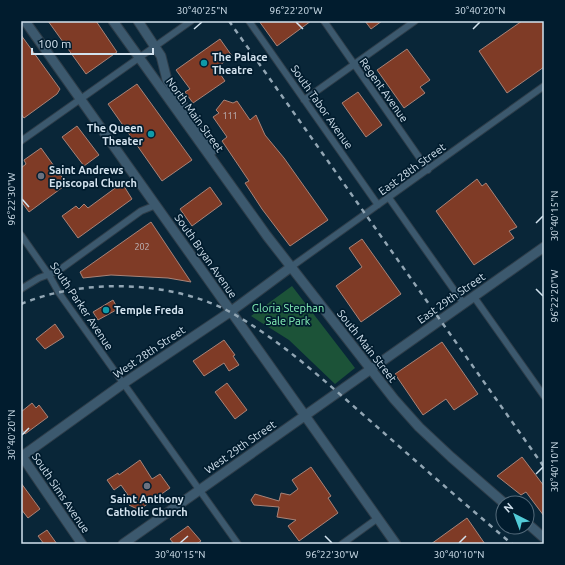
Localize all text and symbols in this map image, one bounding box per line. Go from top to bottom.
text: 30°40'25"N [177,5,227,16]
text: 96°22'20"W [270,5,322,16]
text: 30°40'20"N [455,5,505,16]
scale bar [32,30,153,56]
text: 100 m [38,37,71,50]
place label: The Palace Theatre [212,51,268,76]
street label: Regent Avenue [357,56,411,124]
marker: The Palace Theatre [199,58,209,68]
street label: South Tabor Avenue [289,63,355,151]
street label: North Main Street [164,75,226,155]
house number: 111 [222,111,238,121]
place label: The Queen Theater [87,122,143,147]
marker: The Queen Theater [146,129,156,139]
street label: East 28th Street [376,140,448,197]
place label: Saint Andrews Episcopal Church [49,164,137,189]
marker: Saint Andrews Episcopal Church [36,171,46,181]
text: 96°22'30"W [6,173,17,225]
text: 30°40'15"N [549,191,560,241]
street label: South Bryan Avenue [172,212,240,300]
house number: 202 [134,242,150,252]
street label: South Parker Avenue [48,260,116,352]
street label: East 29th Street [415,270,488,326]
text: 96°22'20"W [549,270,560,322]
park label: Gloria Stephan Sale Park [252,302,324,327]
place label: Temple Freda [114,304,184,316]
marker: Temple Freda [101,305,111,315]
street label: South Main Street [335,307,400,385]
street label: West 28th Street [111,323,188,380]
text: 30°40'20"N [6,410,17,460]
street label: West 29th Street [202,418,278,476]
text: 30°40'10"N [549,442,560,492]
street label: South Sims Avenue [30,451,92,535]
marker: Saint Anthony Catholic Church [142,481,152,491]
place label: Saint Anthony Catholic Church [106,493,188,518]
north arrow [495,495,535,535]
text: N [501,500,515,515]
text: 30°40'15"N [155,549,205,560]
text: 96°22'30"W [306,549,358,560]
text: 30°40'10"N [434,549,484,560]

